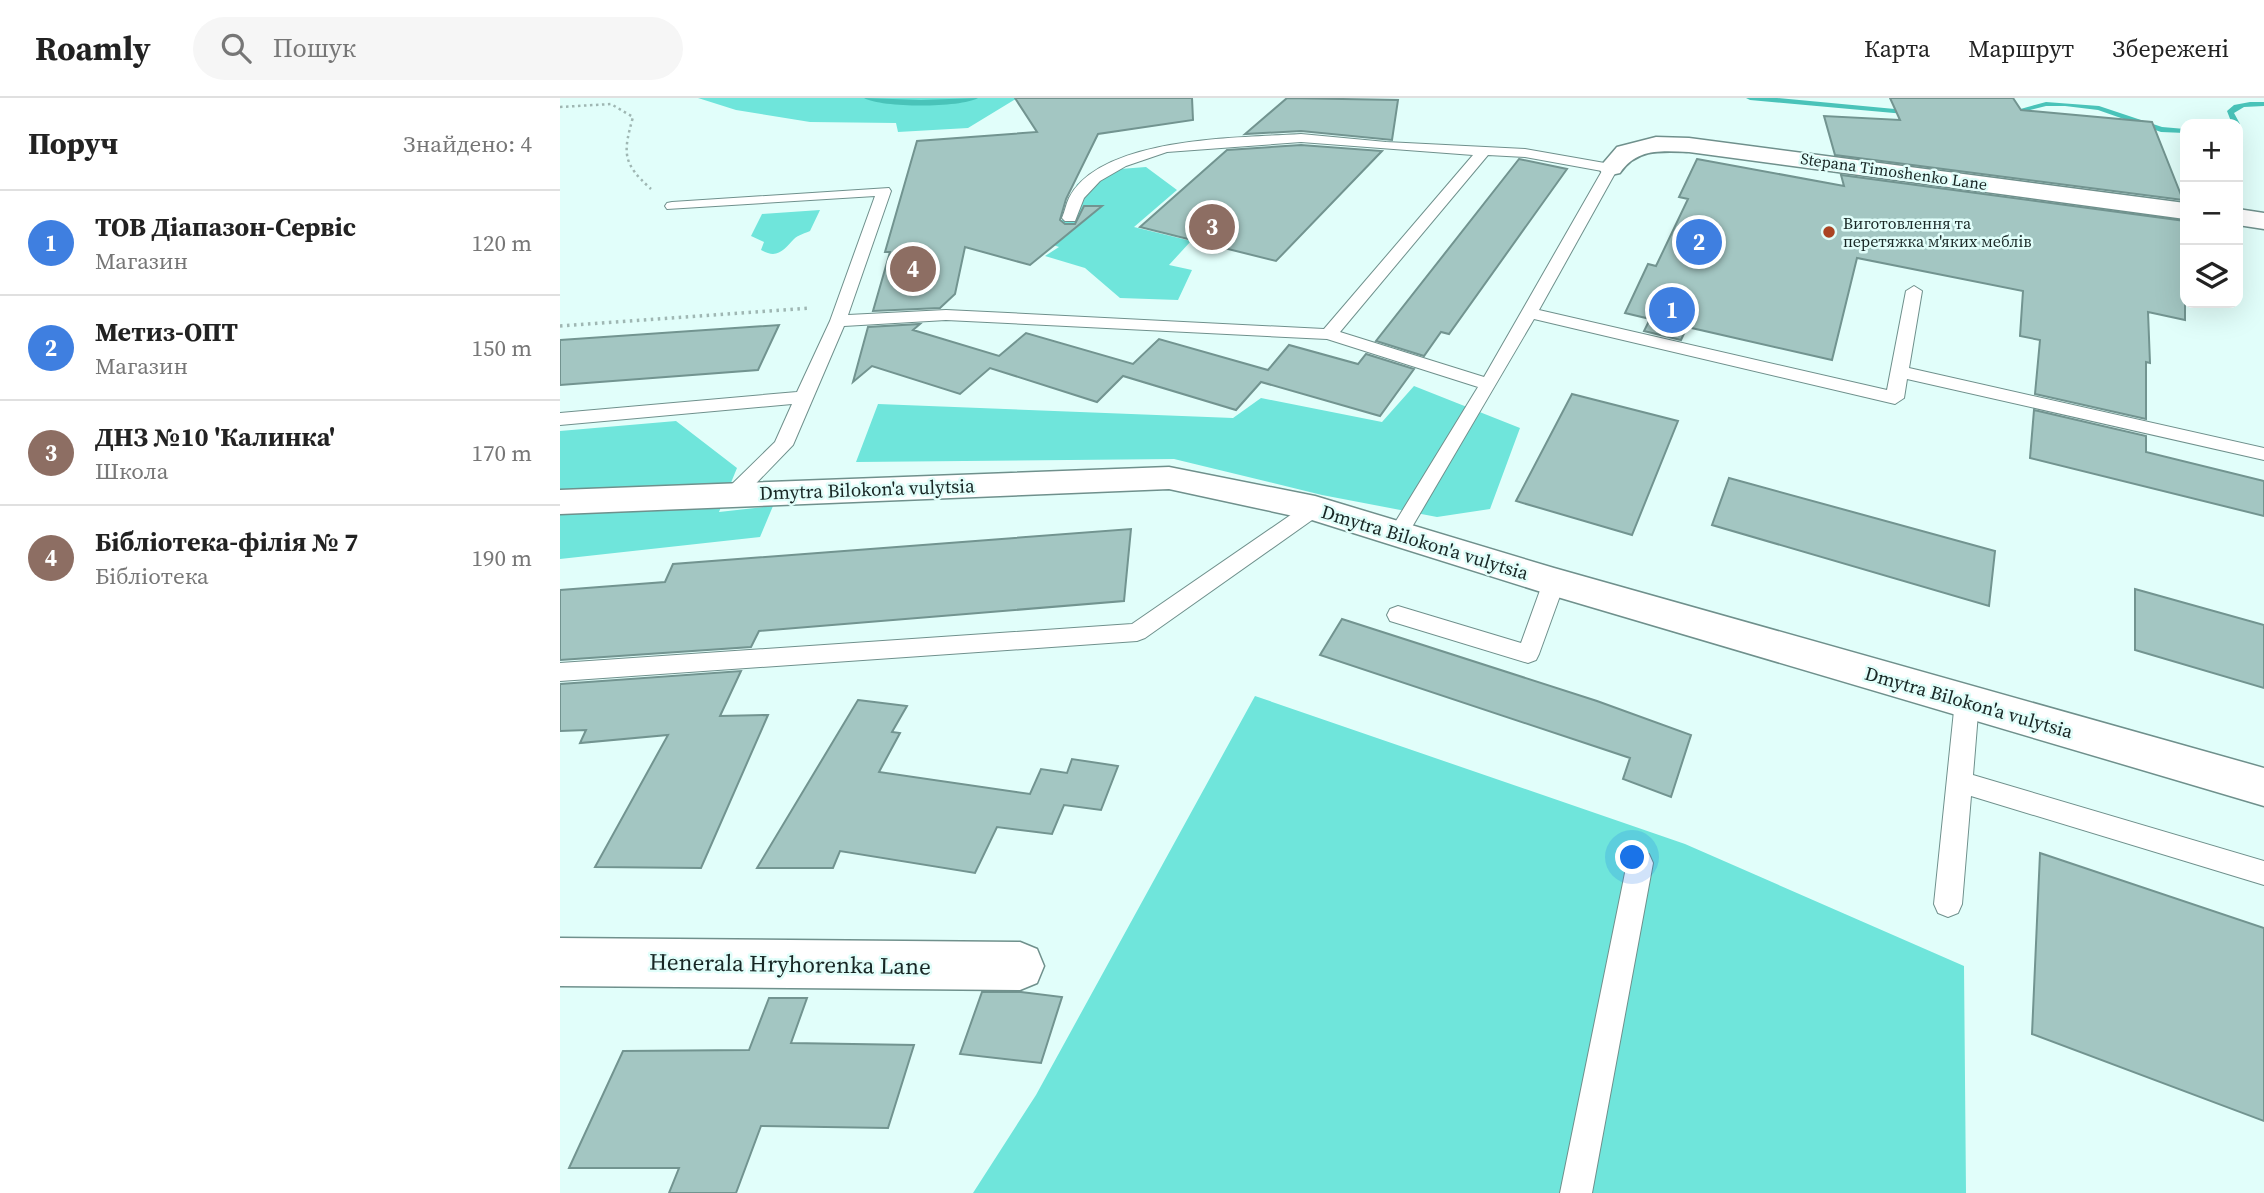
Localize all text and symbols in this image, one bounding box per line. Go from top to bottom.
search box [193,17,683,80]
text: Roamly [35,26,151,71]
icon: search [217,29,255,67]
text: Пошук [273,30,356,66]
text: Карта [1864,32,1930,65]
text: Маршрут [1968,32,2074,65]
text: Збережені [2112,32,2229,65]
map controls [2180,119,2243,308]
button: + [2180,119,2243,182]
text: Поруч [28,123,118,164]
text: Знайдено: 4 [403,128,532,160]
street label: Stepana Timoshenko Lane [1799,147,1989,195]
button: − [2180,182,2243,245]
pin: 3 [1189,201,1235,253]
text: ТОВ Діапазон-Сервіс [95,209,356,245]
place label: Виготовлення та перетяжка м'яких меблів [1843,212,2032,252]
pin: 2 [1676,216,1722,268]
marker: Виготовлення та перетяжка м'яких меблів [1821,224,1837,240]
text: 1 [45,227,57,259]
text: 120 m [471,227,532,259]
pin: 4 [890,243,936,295]
text: Магазин [95,245,188,277]
button: layers [2180,245,2243,308]
pin: 1 [1649,284,1695,336]
text: Метиз-ОПТ [95,314,238,350]
text: 2 [45,332,57,364]
text: 150 m [471,332,532,364]
text: Магазин [95,350,188,382]
text: ДНЗ №10 'Калинка' [95,419,335,455]
text: 3 [45,437,57,469]
text: 170 m [471,437,532,469]
text: Школа [95,455,168,487]
street label: Dmytra Bilokon'a vulytsia [759,472,975,506]
street label: Dmytra Bilokon'a vulytsia [1318,498,1532,586]
text: Бібліотека-філія № 7 [95,524,358,560]
text: 4 [45,542,57,574]
text: 190 m [471,542,532,574]
text: Бібліотека [95,560,209,592]
street label: Dmytra Bilokon'a vulytsia [1862,660,2076,744]
your location [1615,840,1649,874]
street label: Henerala Hryhorenka Lane [649,946,931,982]

